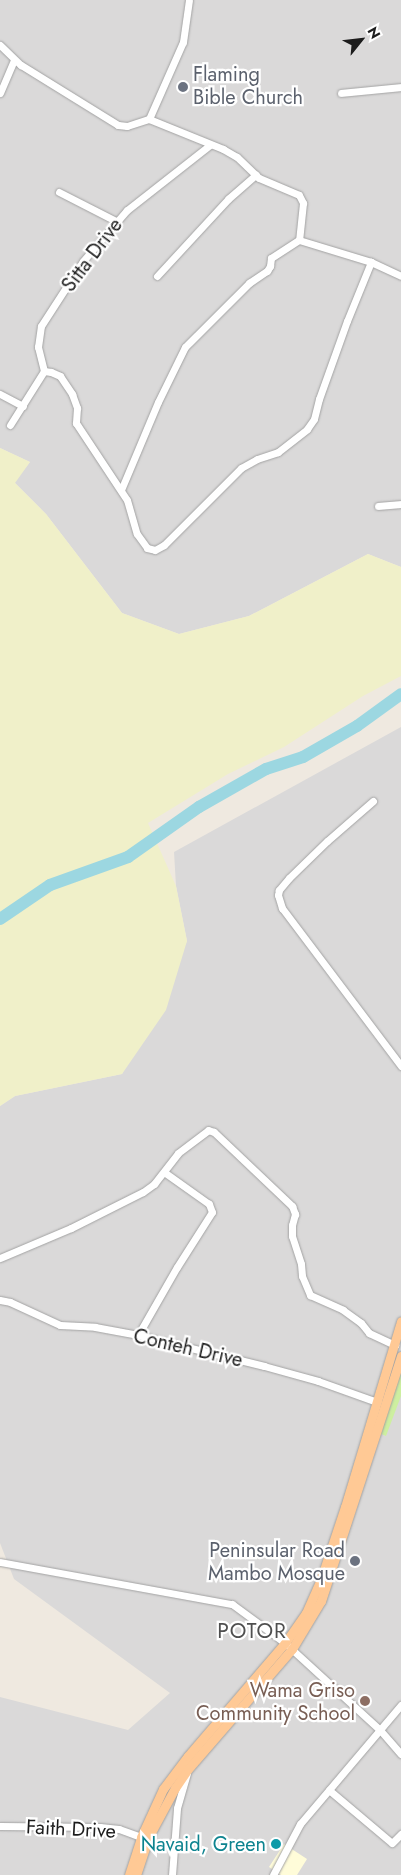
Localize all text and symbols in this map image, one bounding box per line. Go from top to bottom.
north arrow [336,15,386,65]
text: N [363,23,386,42]
place label: Flaming Bible Church [193,63,303,110]
marker: Flaming Bible Church [177,81,189,93]
street label: Sitta Drive [57,214,127,296]
street label: Conteh Drive [131,1324,245,1372]
place label: Peninsular Road Mambo Mosque [208,1538,345,1585]
marker: Peninsular Road Mambo Mosque [349,1555,361,1567]
district label: POTOR [217,1618,287,1644]
place label: Wama Griso Community School [196,1678,355,1725]
marker: Wama Griso Community School [359,1695,371,1707]
street label: Faith Drive [25,1815,117,1843]
place label: Navaid, Green [141,1832,266,1856]
marker: Navaid, Green [270,1838,282,1850]

